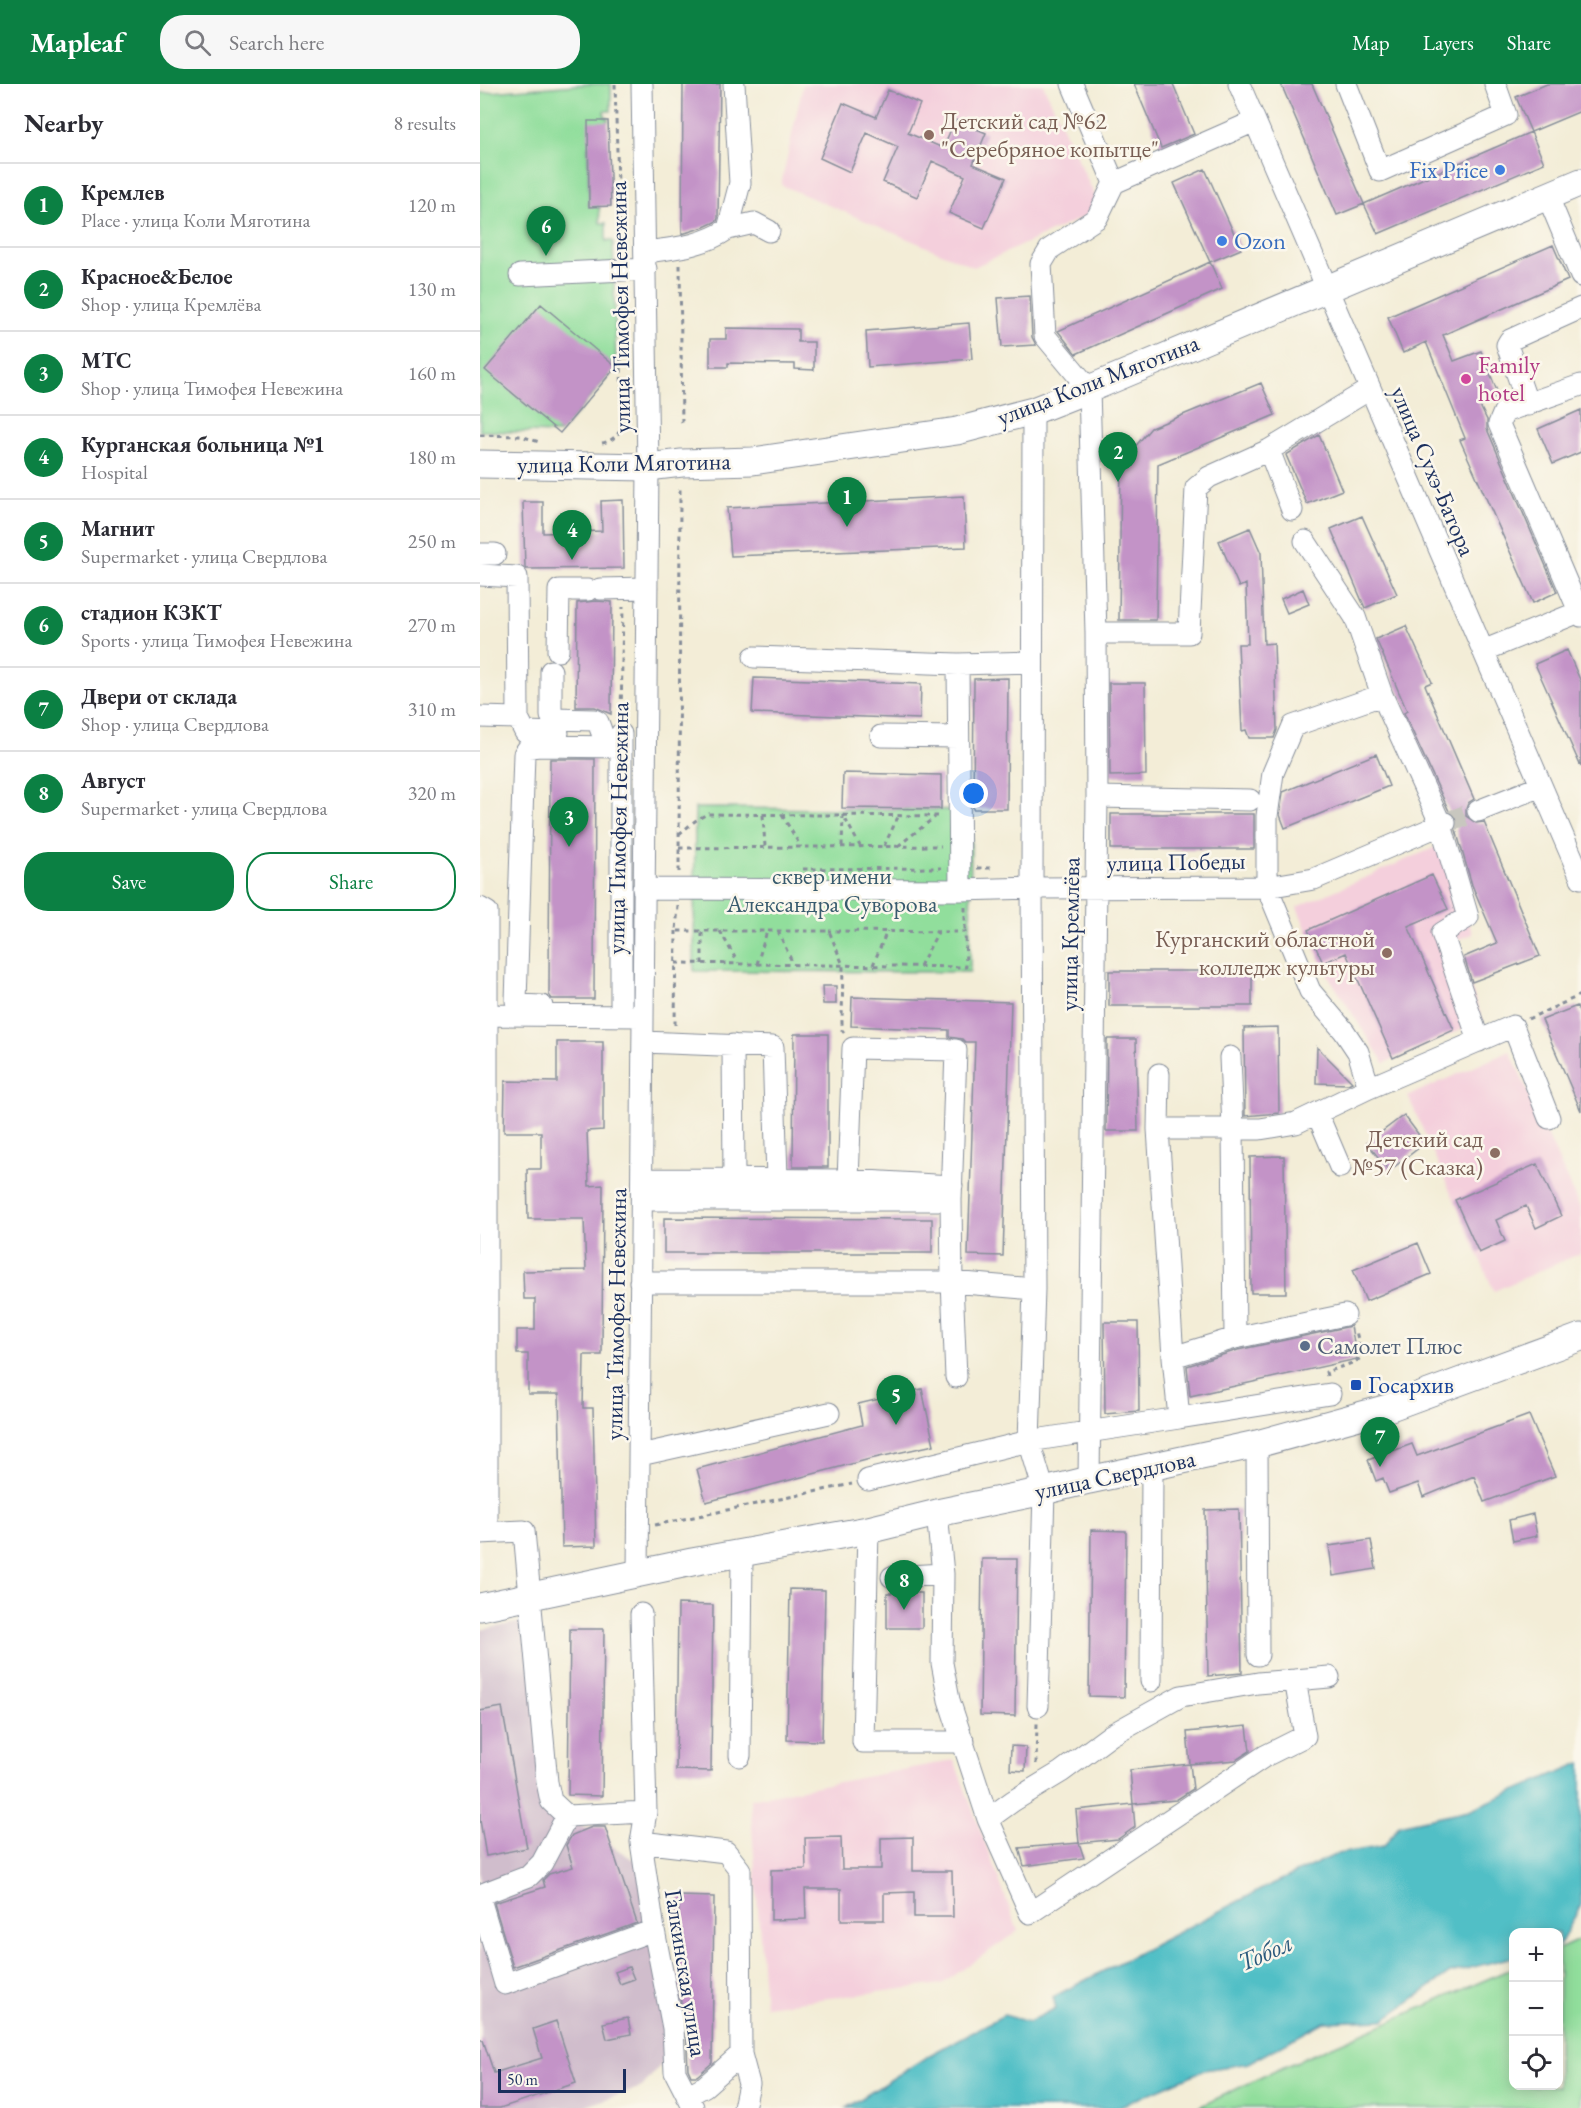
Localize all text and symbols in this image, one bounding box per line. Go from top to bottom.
search box [160,15,580,69]
text: Mapleaf [30,24,124,60]
icon: search [181,26,214,59]
text: Search here [229,28,324,57]
text: Map [1352,29,1390,56]
text: Layers [1423,29,1474,56]
text: Share [1507,29,1551,56]
place label: Детский сад №62 "Серебряное копытце" [941,105,1159,164]
text: Nearby [24,106,104,140]
text: 8 results [393,110,456,136]
marker: Детский сад №62 "Серебряное копытце" [922,128,936,142]
place label: Fix Price [1409,154,1488,185]
marker: Fix Price [1493,163,1507,177]
text: Кремлев [81,178,165,207]
street label: улица Тимофея Невежина [602,180,637,434]
text: 1 [38,192,49,218]
text: 120 m [408,192,456,218]
pin: 6 [526,206,566,256]
text: Place · улица Коли Мяготина [81,207,311,233]
place label: Ozon [1234,225,1286,256]
marker: Ozon [1215,234,1229,248]
text: Красное&Белое [81,262,233,291]
text: 2 [38,276,49,302]
text: 130 m [408,276,456,302]
text: Shop · улица Кремлёва [81,291,261,317]
street label: улица Коли Мяготина [992,327,1204,432]
text: МТС [81,346,132,375]
place label: Family hotel [1478,349,1540,408]
text: 3 [38,360,49,386]
text: 160 m [408,360,456,386]
marker: Family hotel [1459,372,1473,386]
text: Shop · улица Тимофея Невежина [81,375,343,401]
street label: улица Сухэ-Батора [1384,381,1483,561]
text: Курганская больница №1 [81,430,325,459]
pin: 2 [1098,432,1138,482]
text: 4 [38,444,49,470]
text: 180 m [408,444,456,470]
street label: улица Коли Мяготина [517,445,732,480]
text: Hospital [81,459,148,485]
pin: 1 [828,478,866,527]
pin: 4 [552,510,592,560]
text: Магнит [81,514,155,543]
text: 5 [38,528,49,554]
text: 250 m [408,528,456,554]
text: Supermarket · улица Свердлова [81,543,328,569]
text: стадион КЗКТ [81,598,222,627]
text: 6 [38,612,49,638]
text: 270 m [408,612,456,638]
text: Sports · улица Тимофея Невежина [81,627,352,653]
text: Двери от склада [81,682,237,711]
text: 7 [38,696,49,722]
text: 310 m [408,696,456,722]
street label: улица Тимофея Невежина [600,701,635,955]
text: Shop · улица Свердлова [81,711,269,737]
text: Август [81,766,145,795]
your location [959,779,988,808]
text: 8 [38,780,49,806]
text: 320 m [408,780,456,806]
text: Supermarket · улица Свердлова [81,795,328,821]
pin: 3 [550,798,589,847]
street label: улица Победы [1106,845,1246,878]
button: Save [24,852,234,911]
button: Share [246,852,456,911]
street label: улица Кремлёва [1053,856,1086,1011]
park label: сквер имени Александра Суворова [726,860,938,919]
place label: Курганский областной колледж культуры [1155,923,1375,982]
marker: Курганский областной колледж культуры [1380,946,1394,960]
place label: Детский сад №57 (Сказка) [1352,1123,1483,1182]
marker: Детский сад №57 (Сказка) [1488,1146,1502,1160]
street label: улица Тимофея Невежина [598,1187,633,1441]
place label: Самолет Плюс [1317,1330,1462,1361]
marker: Самолет Плюс [1298,1339,1312,1353]
place label: Госархив [1368,1369,1454,1400]
pin: 5 [876,1376,916,1425]
marker: Госархив [1349,1378,1363,1392]
pin: 7 [1360,1418,1400,1467]
street label: улица Свердлова [1032,1442,1198,1507]
pin: 8 [884,1560,924,1610]
street label: Галкинская улица [658,1887,715,2059]
water label: Тобол [1232,1925,1298,1979]
map controls [1509,1928,1563,2090]
button: + [1509,1928,1563,1982]
button: − [1509,1982,1563,2036]
button: locate [1509,2036,1563,2090]
scale bar [498,2066,626,2094]
text: 50 m [507,2069,538,2090]

